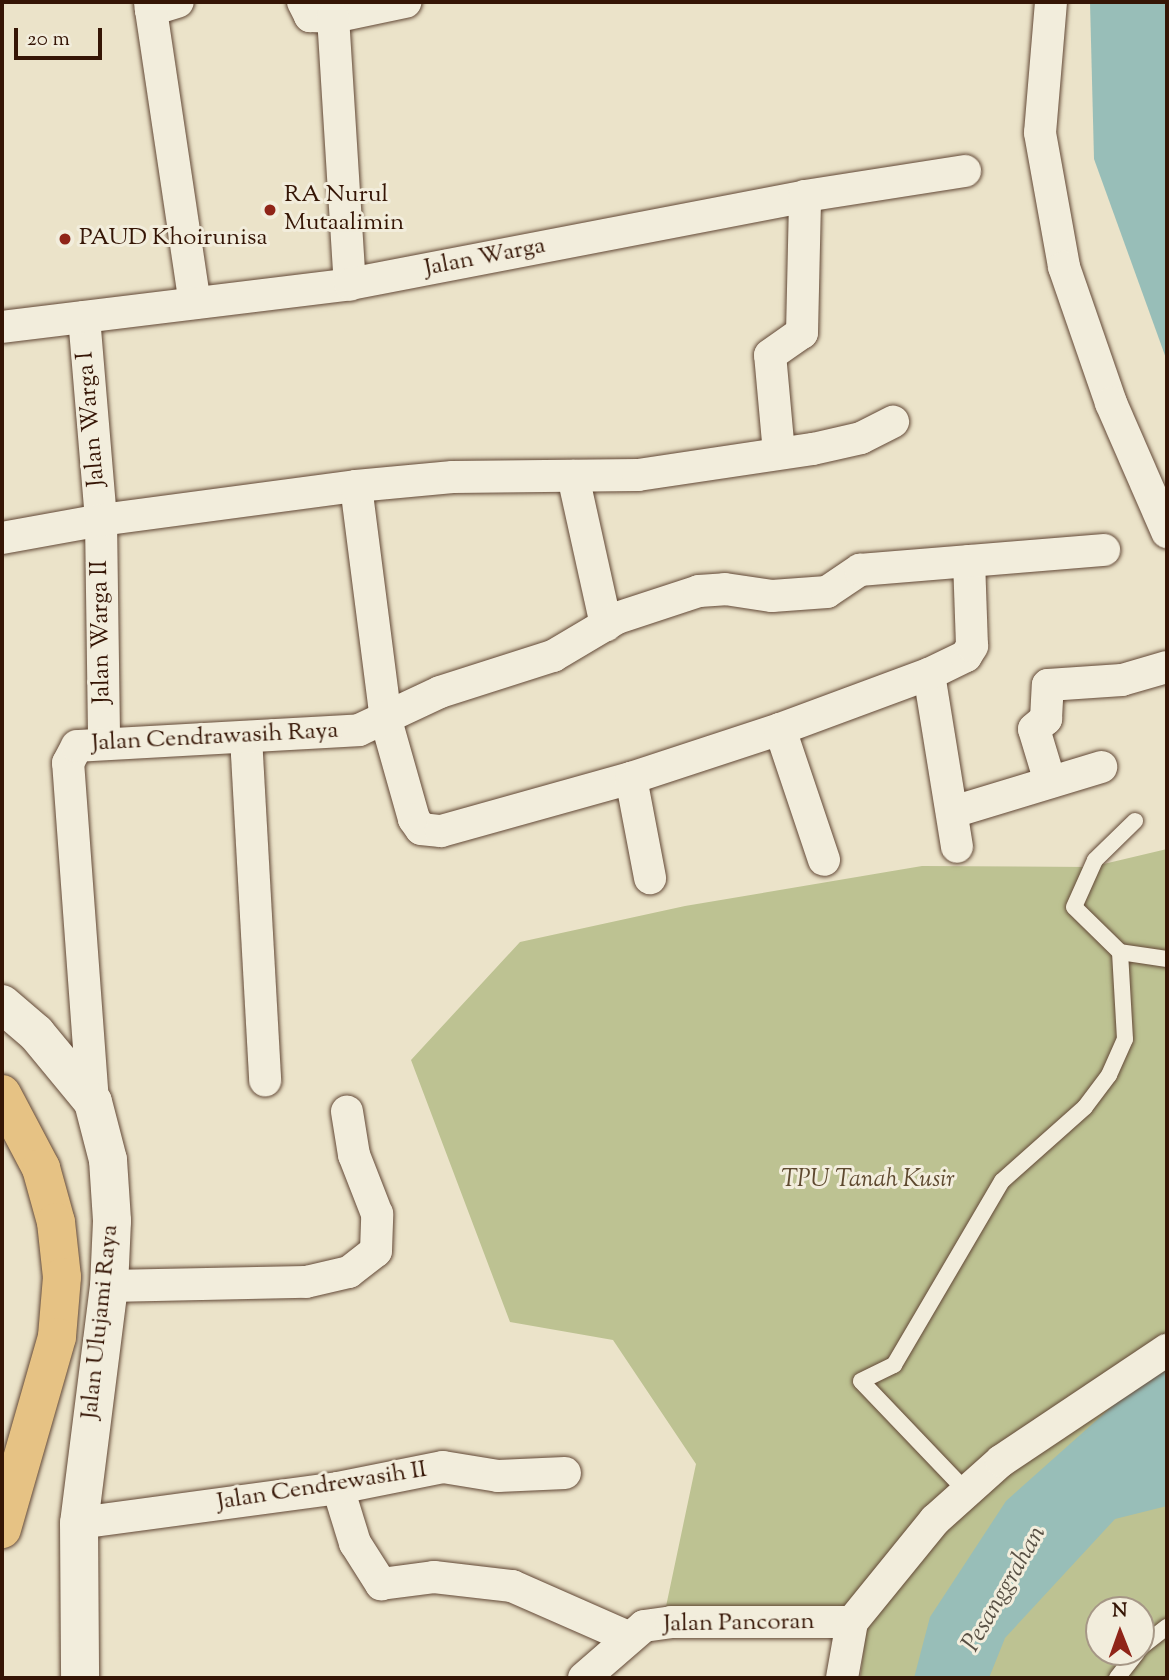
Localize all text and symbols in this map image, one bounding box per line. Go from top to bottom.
scale bar [18,14,105,58]
text: 20 m [27,25,70,55]
place label: RA Nurul Mutaalimin [284,182,404,238]
marker: RA Nurul Mutaalimin [262,202,278,218]
place label: PAUD Khoirunisa [79,225,267,253]
marker: PAUD Khoirunisa [57,231,73,247]
street label: Jalan Warga [422,232,548,284]
street label: Jalan Warga I [72,350,112,488]
street label: Jalan Warga II [86,560,118,704]
street label: Jalan Cendrawasih Raya [91,717,339,759]
park label: TPU Tanah Kusir [781,1167,955,1195]
street label: Jalan Ulujami Raya [76,1223,126,1421]
street label: Jalan Cendrewasih II [215,1456,429,1518]
water label: Pesanggrahan [956,1520,1054,1658]
north arrow [1085,1596,1155,1666]
text: N [1112,1598,1127,1625]
street label: Jalan Pancoran [663,1608,815,1640]

